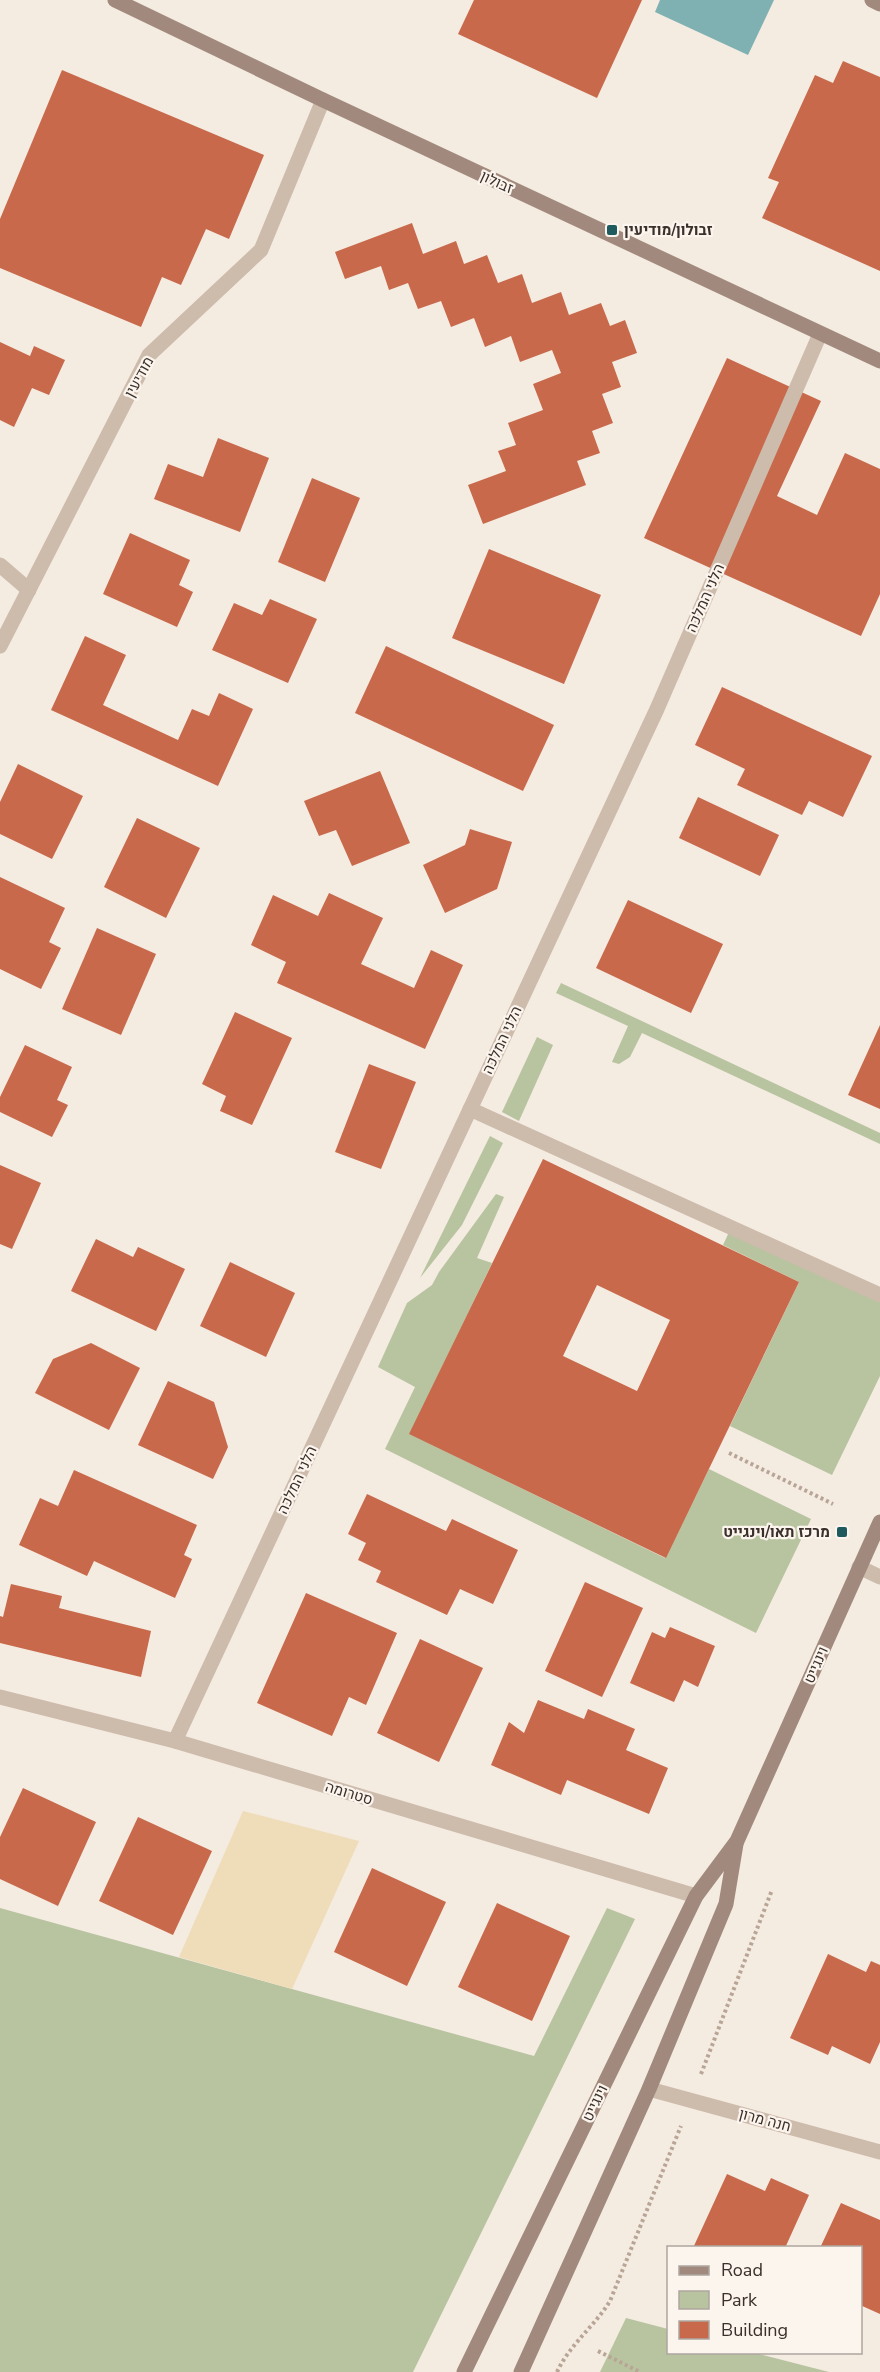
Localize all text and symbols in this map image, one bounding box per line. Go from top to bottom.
street label: זבולון [477,166,517,198]
place label: זבולון/מודיעין [624,220,713,240]
marker: זבולון/מודיעין [605,223,619,237]
street label: מודיעין [120,353,158,401]
street label: הלני המלכה [681,560,729,636]
street label: הלני המלכה [477,1003,527,1077]
street label: הלני המלכה [272,1443,322,1517]
place label: מרכז תאו/וינגייט [723,1522,830,1542]
marker: מרכז תאו/וינגייט [835,1525,849,1539]
street label: וינגייט [799,1643,833,1687]
street label: סטרומה [323,1776,375,1810]
street label: וינגייט [578,2081,612,2125]
street label: חנה מרון [737,2104,793,2136]
legend [667,2246,862,2354]
text: Road [721,2258,763,2282]
text: Park [721,2288,758,2312]
text: Building [721,2318,788,2342]

